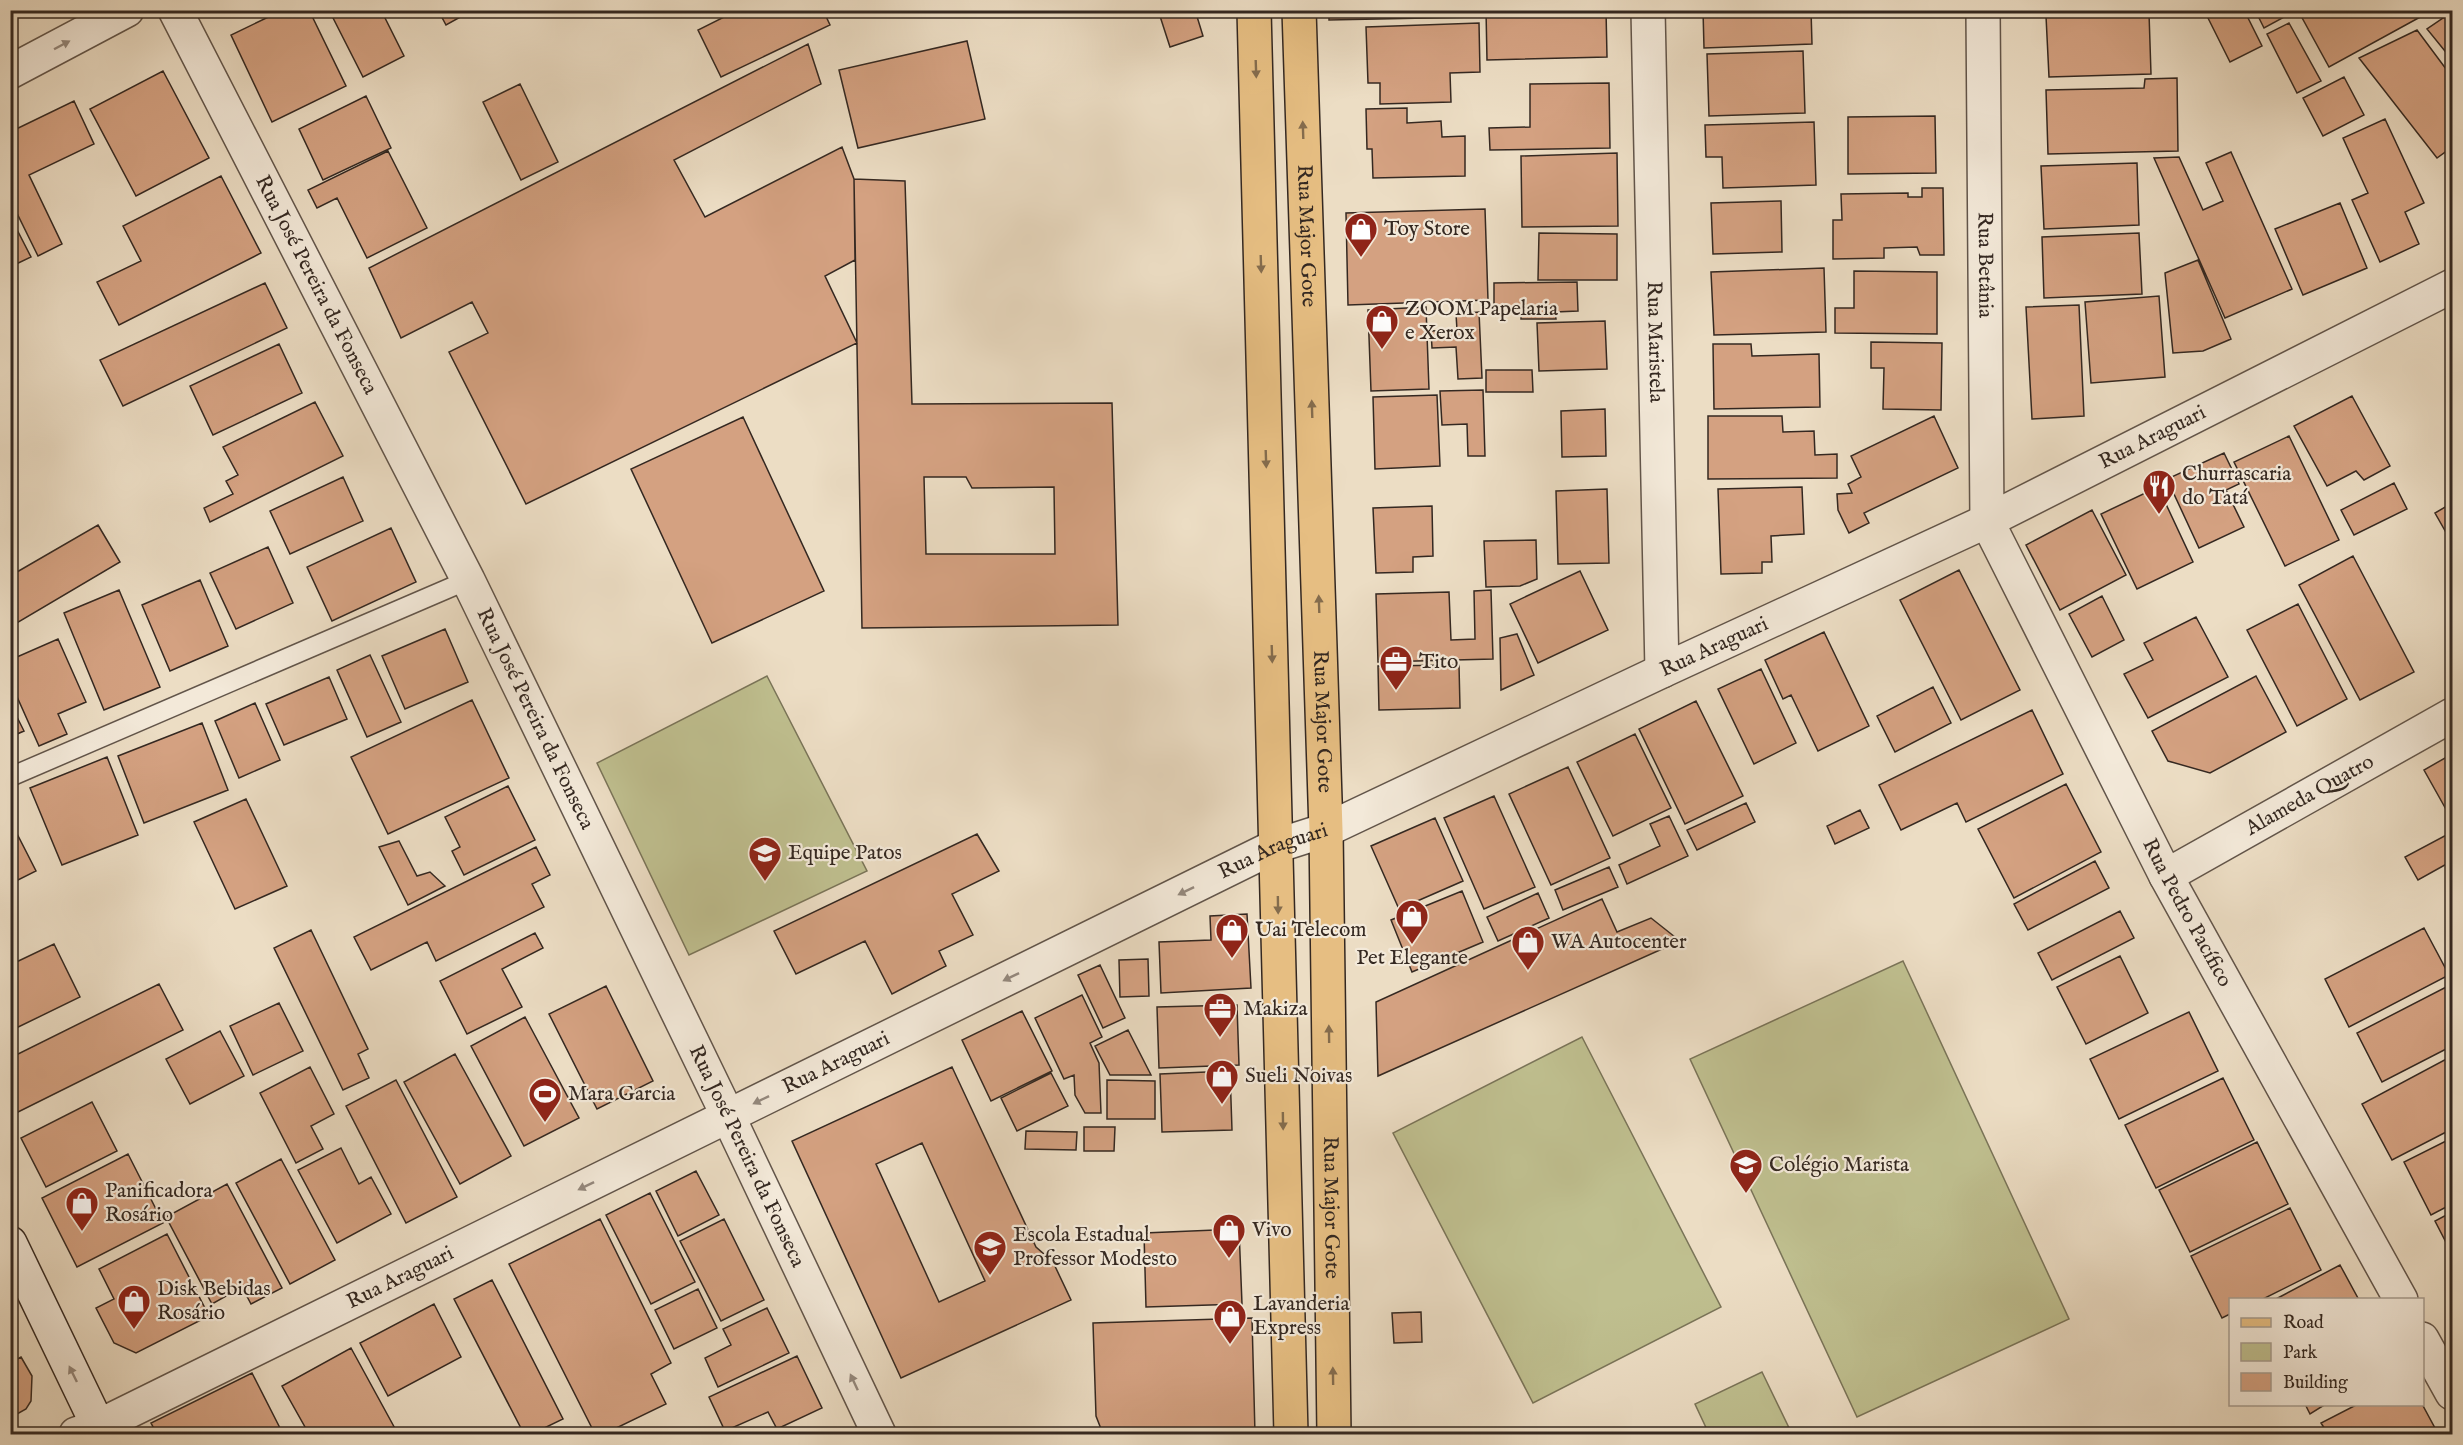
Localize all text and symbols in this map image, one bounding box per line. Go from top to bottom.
one-way arrow [54,40,71,50]
one-way arrow [1251,59,1261,78]
one-way arrow [1298,121,1308,140]
street label: Rua Major Gote [1291,164,1322,308]
street label: Rua José Pereira da Fonseca [249,171,384,400]
shop icon: Toy Store [1343,211,1379,258]
street label: Rua Betânia [1971,212,1999,319]
place label: Toy Store [1384,216,1470,243]
one-way arrow [1256,254,1266,273]
street label: Rua Maristela [1640,281,1670,404]
place label: ZOOM Papelaria e Xerox [1405,296,1559,347]
shop icon: ZOOM Papelaria e Xerox [1364,303,1400,350]
street label: Rua Araguari [2094,399,2210,476]
one-way arrow [1308,400,1317,419]
one-way arrow [1262,449,1271,468]
place label: Churrascaria do Tatá [2182,461,2292,512]
restaurant icon: Churrascaria do Tatá [2141,468,2177,515]
one-way arrow [1314,594,1323,613]
street label: Rua José Pereira da Fonseca [470,603,601,835]
street label: Rua Araguari [1656,610,1772,684]
one-way arrow [1267,644,1276,663]
office icon: Tito [1378,644,1414,691]
place label: Tito [1419,649,1458,676]
street label: Rua Major Gote [1307,650,1338,794]
street label: Alameda Quatro [2240,748,2379,842]
street label: Rua Araguari [1214,817,1331,886]
street label: Rua Pedro Pacífico [2136,834,2238,992]
school or university icon: Equipe Patos [747,835,783,882]
place label: Equipe Patos [788,840,902,867]
one-way arrow [1178,886,1195,895]
one-way arrow [1273,895,1283,914]
shop icon: Pet Elegante [1394,898,1430,945]
shop icon: Uai Telecom [1214,912,1250,959]
place label: Uai Telecom [1255,917,1366,944]
shop icon: WA Autocenter [1510,924,1546,971]
place label: WA Autocenter [1551,929,1687,956]
place label: Pet Elegante [1356,945,1468,972]
one-way arrow [1003,972,1020,981]
office icon: Makiza [1202,991,1238,1038]
place label: Makiza [1243,996,1308,1023]
street label: Rua Araguari [778,1025,894,1101]
one-way arrow [1324,1025,1334,1044]
street label: Rua José Pereira da Fonseca [682,1041,812,1272]
shop icon: Sueli Noivas [1204,1058,1240,1105]
place label: Sueli Noivas [1245,1063,1352,1090]
sports icon: Mara Garcia [527,1076,563,1123]
place label: Mara Garcia [568,1081,676,1108]
one-way arrow [752,1095,769,1104]
one-way arrow [1279,1111,1288,1130]
street label: Rua Major Gote [1317,1136,1345,1279]
school or university icon: Colégio Marista [1728,1147,1764,1194]
place label: Colégio Marista [1769,1152,1910,1179]
place label: Panificadora Rosário [105,1178,213,1229]
one-way arrow [577,1181,594,1191]
shop icon: Panificadora Rosário [64,1185,100,1232]
shop icon: Vivo [1211,1212,1247,1259]
place label: Vivo [1251,1217,1292,1244]
place label: Escola Estadual Professor Modesto [1013,1222,1177,1273]
school or university icon: Escola Estadual Professor Modesto [972,1229,1008,1276]
street label: Rua Araguari [342,1240,458,1315]
place label: Disk Bebidas Rosário [157,1276,271,1327]
shop icon: Disk Bebidas Rosário [116,1283,152,1330]
place label: Lavanderia Express [1253,1291,1350,1342]
shop icon: Lavanderia Express [1212,1298,1248,1345]
legend [2229,1298,2424,1406]
text: Road [2283,1312,2324,1335]
text: Park [2283,1342,2318,1365]
one-way arrow [69,1365,78,1382]
one-way arrow [1329,1367,1338,1386]
text: Building [2283,1372,2348,1395]
one-way arrow [849,1373,858,1390]

